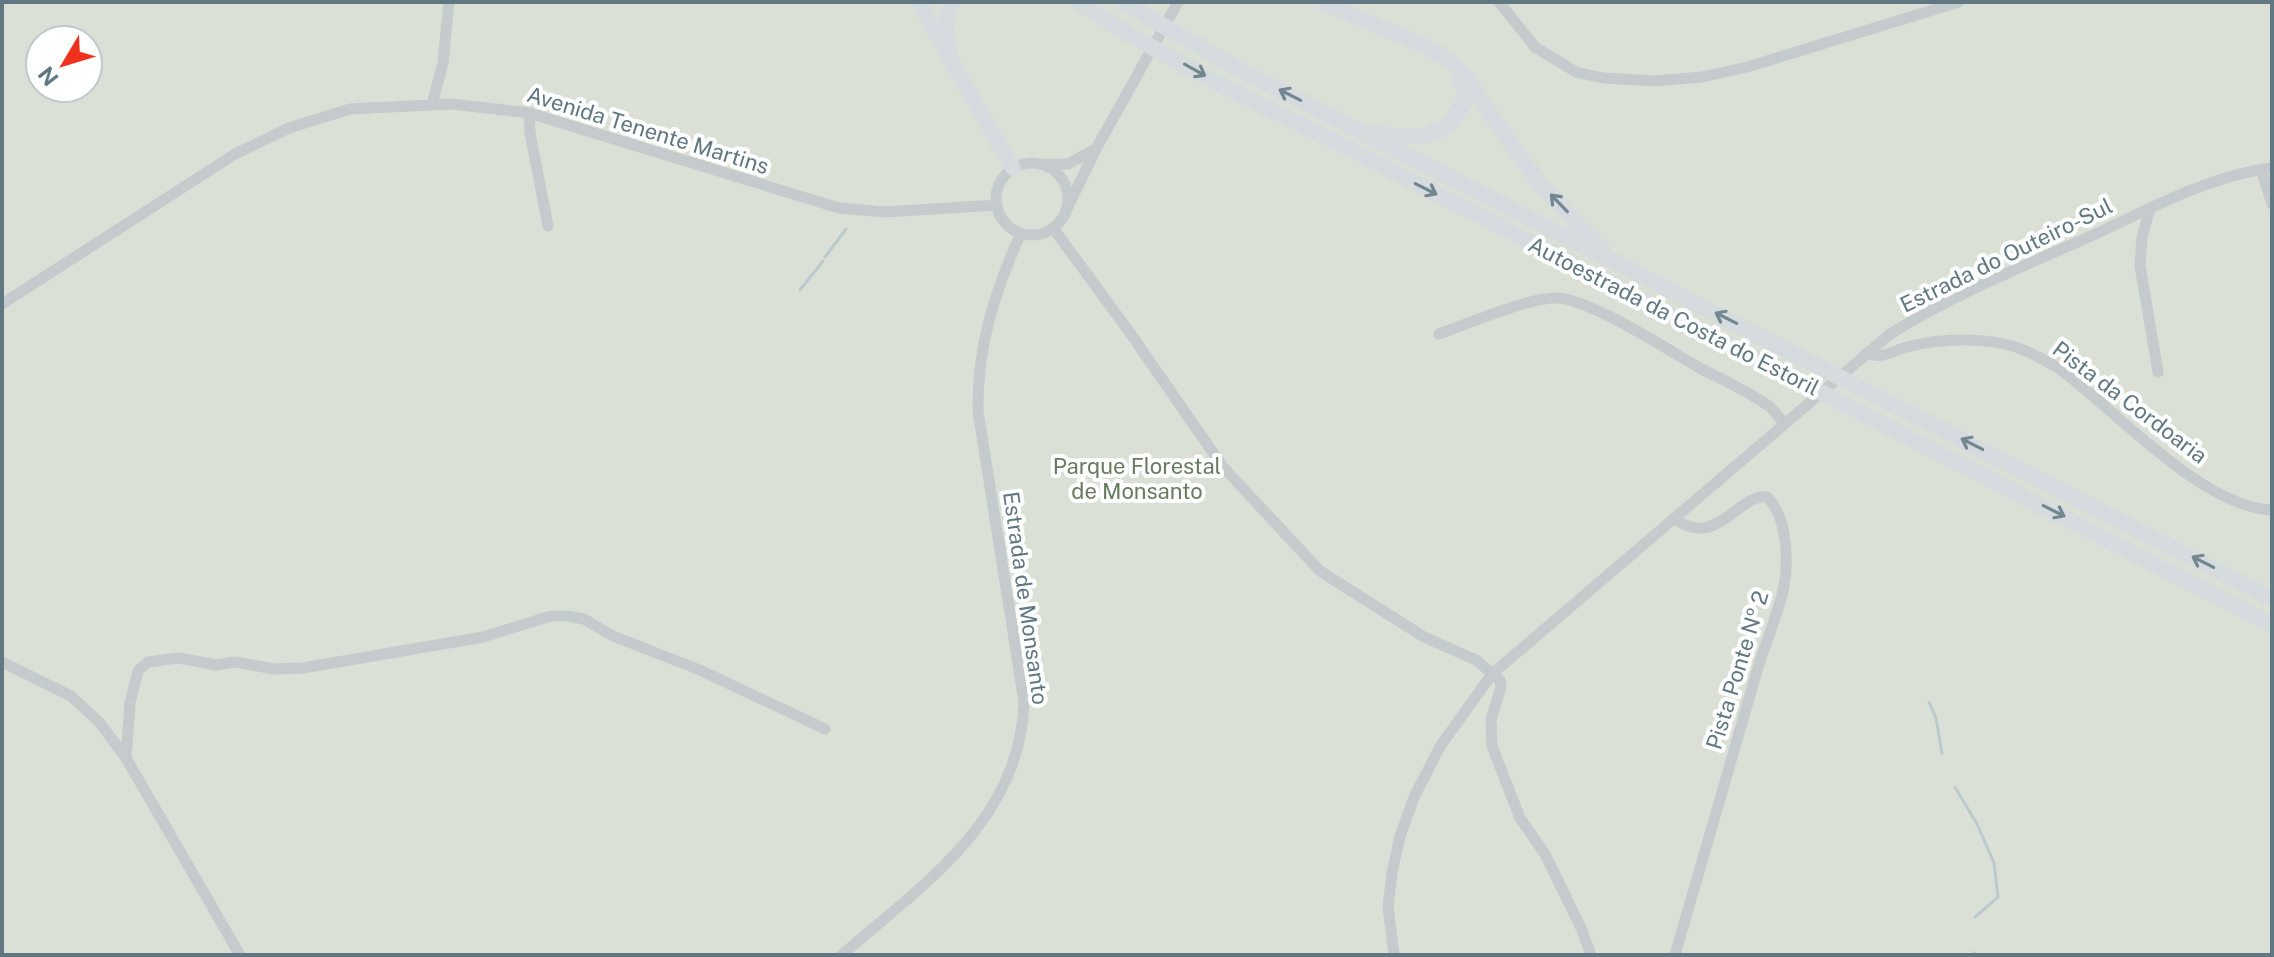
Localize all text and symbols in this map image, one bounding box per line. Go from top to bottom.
north arrow [24,24,104,104]
text: N [33,62,64,91]
one-way arrow [1182,63,1206,79]
street label: Avenida Tenente Martins [524,81,772,179]
one-way arrow [1279,87,1303,102]
one-way arrow [1414,181,1438,197]
street label: Estrada do Outeiro-Sul [1896,192,2116,318]
one-way arrow [1550,194,1568,214]
street label: Autoestrada da Costa do Estoril [1524,231,1824,401]
one-way arrow [1715,310,1739,326]
street label: Pista da Cordoaria [2048,336,2212,468]
one-way arrow [1960,436,1984,451]
park label: Parque Florestal de Monsanto [1053,453,1221,504]
street label: Estrada de Monsanto [998,490,1054,706]
one-way arrow [2041,504,2065,520]
one-way arrow [2192,554,2216,570]
street label: Pista Ponte Nº 2 [1700,587,1774,753]

